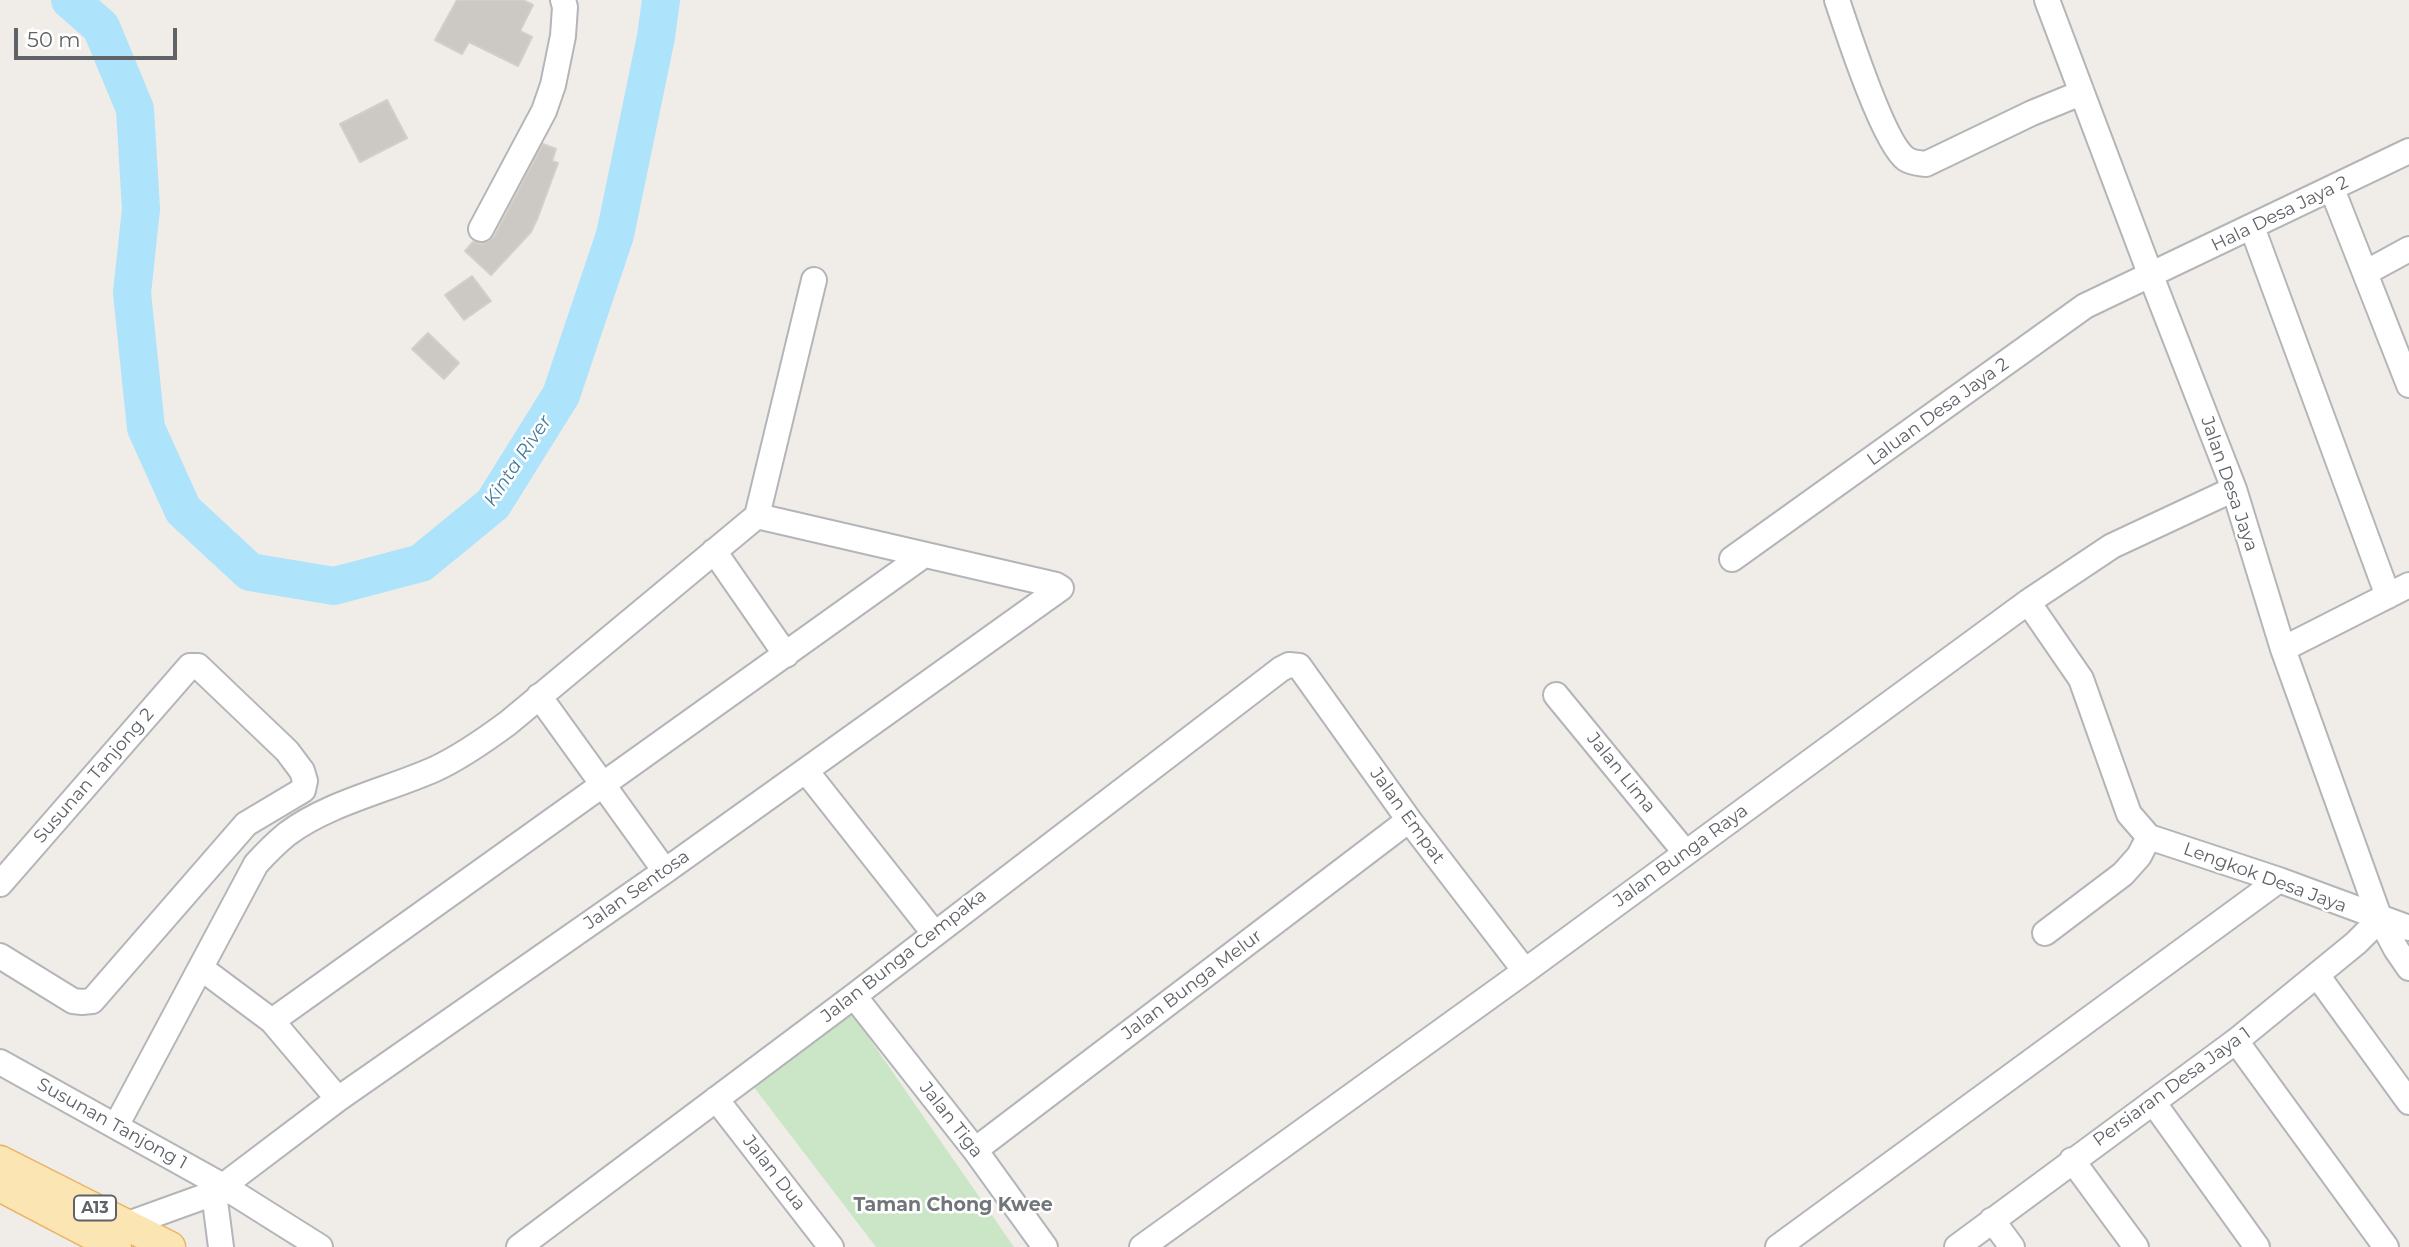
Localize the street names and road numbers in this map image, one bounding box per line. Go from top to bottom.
street label: Hala Desa Jaya 2 [2208,172,2352,256]
street label: Laluan Desa Jaya 2 [1863,353,2013,471]
street label: Jalan Desa Jaya [2196,414,2262,554]
street label: Susunan Tanjong 2 [29,704,159,848]
street label: Jalan Lima [1582,728,1660,818]
street label: Jalan Empat [1365,764,1449,868]
street label: Jalan Bunga Raya [1610,800,1752,912]
street label: Lengkok Desa Jaya [2180,838,2350,918]
street label: Jalan Sentosa [580,846,694,934]
street label: Jalan Bunga Cempaka [817,885,991,1027]
street label: Jalan Bunga Melur [1118,925,1266,1045]
street label: Persiaran Desa Jaya 1 [2089,1023,2255,1151]
street label: Susunan Tanjong 1 [33,1074,191,1174]
street label: Jalan Tiga [915,1078,987,1162]
street label: Jalan Dua [738,1131,810,1215]
road number: A13 [74,1196,116,1220]

